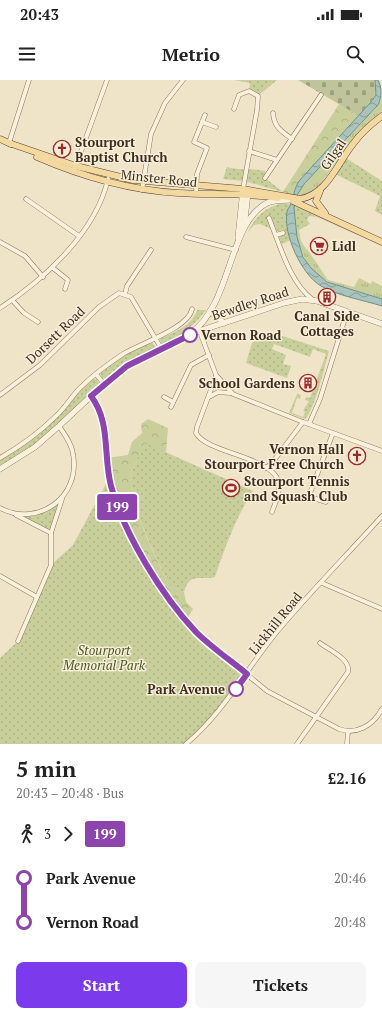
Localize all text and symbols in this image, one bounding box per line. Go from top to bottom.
text: 20:43 [20,4,59,24]
text: Metrio [162,42,220,66]
icon: menu [16,43,38,65]
icon: search [344,43,366,65]
place label: Stourport Baptist Church [75,133,168,166]
street label: Gilgal [316,135,350,173]
church icon: Stourport Baptist Church [52,139,72,159]
street label: Minster Road [120,165,198,191]
supermarket icon: Lidl [309,236,329,256]
place label: Lidl [332,237,356,255]
street label: Bewdley Road [209,282,291,324]
building icon: Canal Side Cottages [317,287,337,307]
street label: Dorsett Road [22,302,88,368]
place label: Canal Side Cottages [294,307,360,340]
place label: Vernon Road [201,326,282,344]
marker: Vernon Road [182,327,198,343]
building icon: School Gardens [298,373,318,393]
place label: School Gardens [199,374,295,392]
place label: Vernon Hall Stourport Free Church [205,440,345,473]
church icon: Vernon Hall Stourport Free Church [347,446,367,466]
place label: Stourport Tennis and Squash Club [244,472,350,505]
sports icon: Stourport Tennis and Squash Club [221,478,241,498]
line badge: 199 [94,494,140,520]
text: 199 [105,497,129,516]
street label: Lickhill Road [244,588,306,658]
park label: Stourport Memorial Park [62,641,146,674]
place label: Park Avenue [147,680,225,698]
marker: Park Avenue [228,681,244,697]
text: 5 min [16,754,76,783]
text: £2.16 [328,768,366,788]
text: 20:43 – 20:48 · Bus [16,784,124,802]
icon: walk [16,823,38,845]
icon: forward [57,823,79,845]
text: 199 [93,824,117,843]
text: 3 [44,825,51,843]
text: Park Avenue [46,868,136,888]
text: 20:46 [334,869,366,887]
text: Vernon Road [46,912,139,932]
text: 20:48 [334,913,366,931]
button: Start [16,962,187,1008]
button: Tickets [195,962,366,1008]

